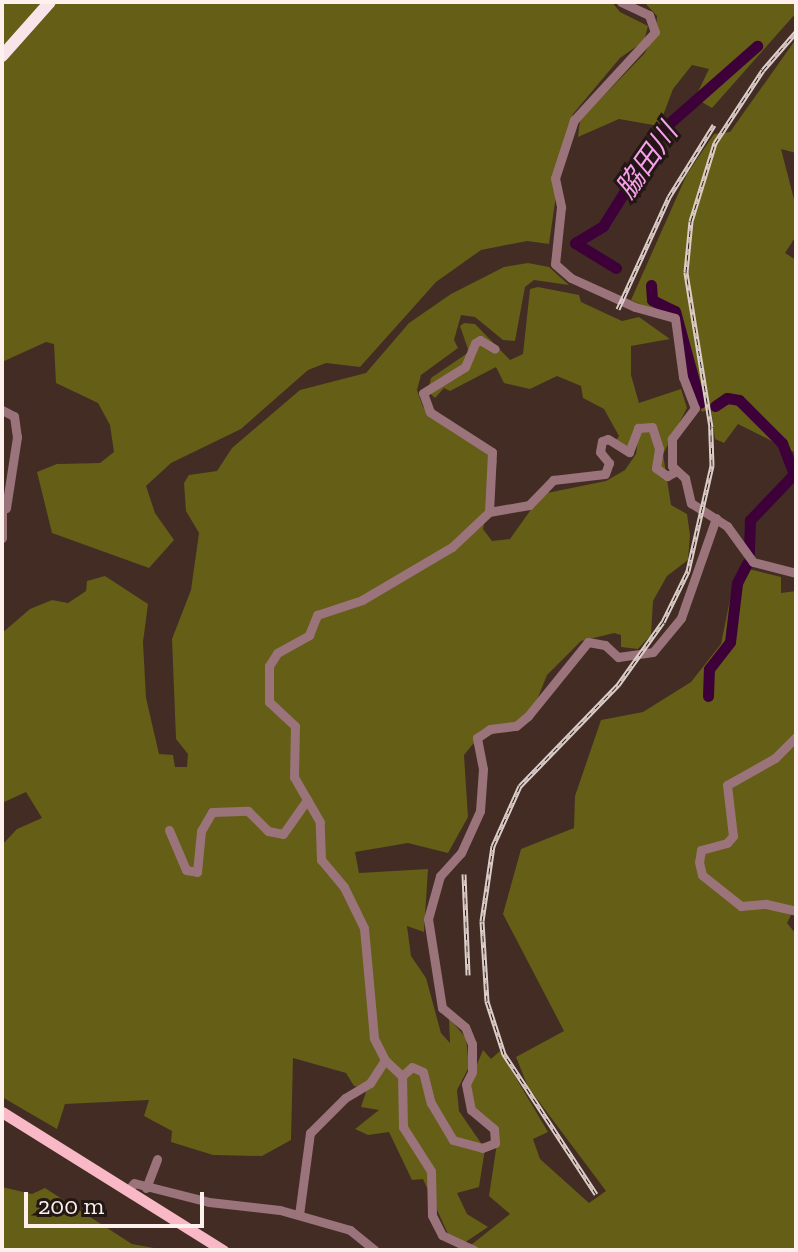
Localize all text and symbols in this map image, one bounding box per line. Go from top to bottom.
water label: 脇田川 [609,117,685,205]
scale bar [28,1176,208,1226]
text: 200 m [38,1191,104,1220]

